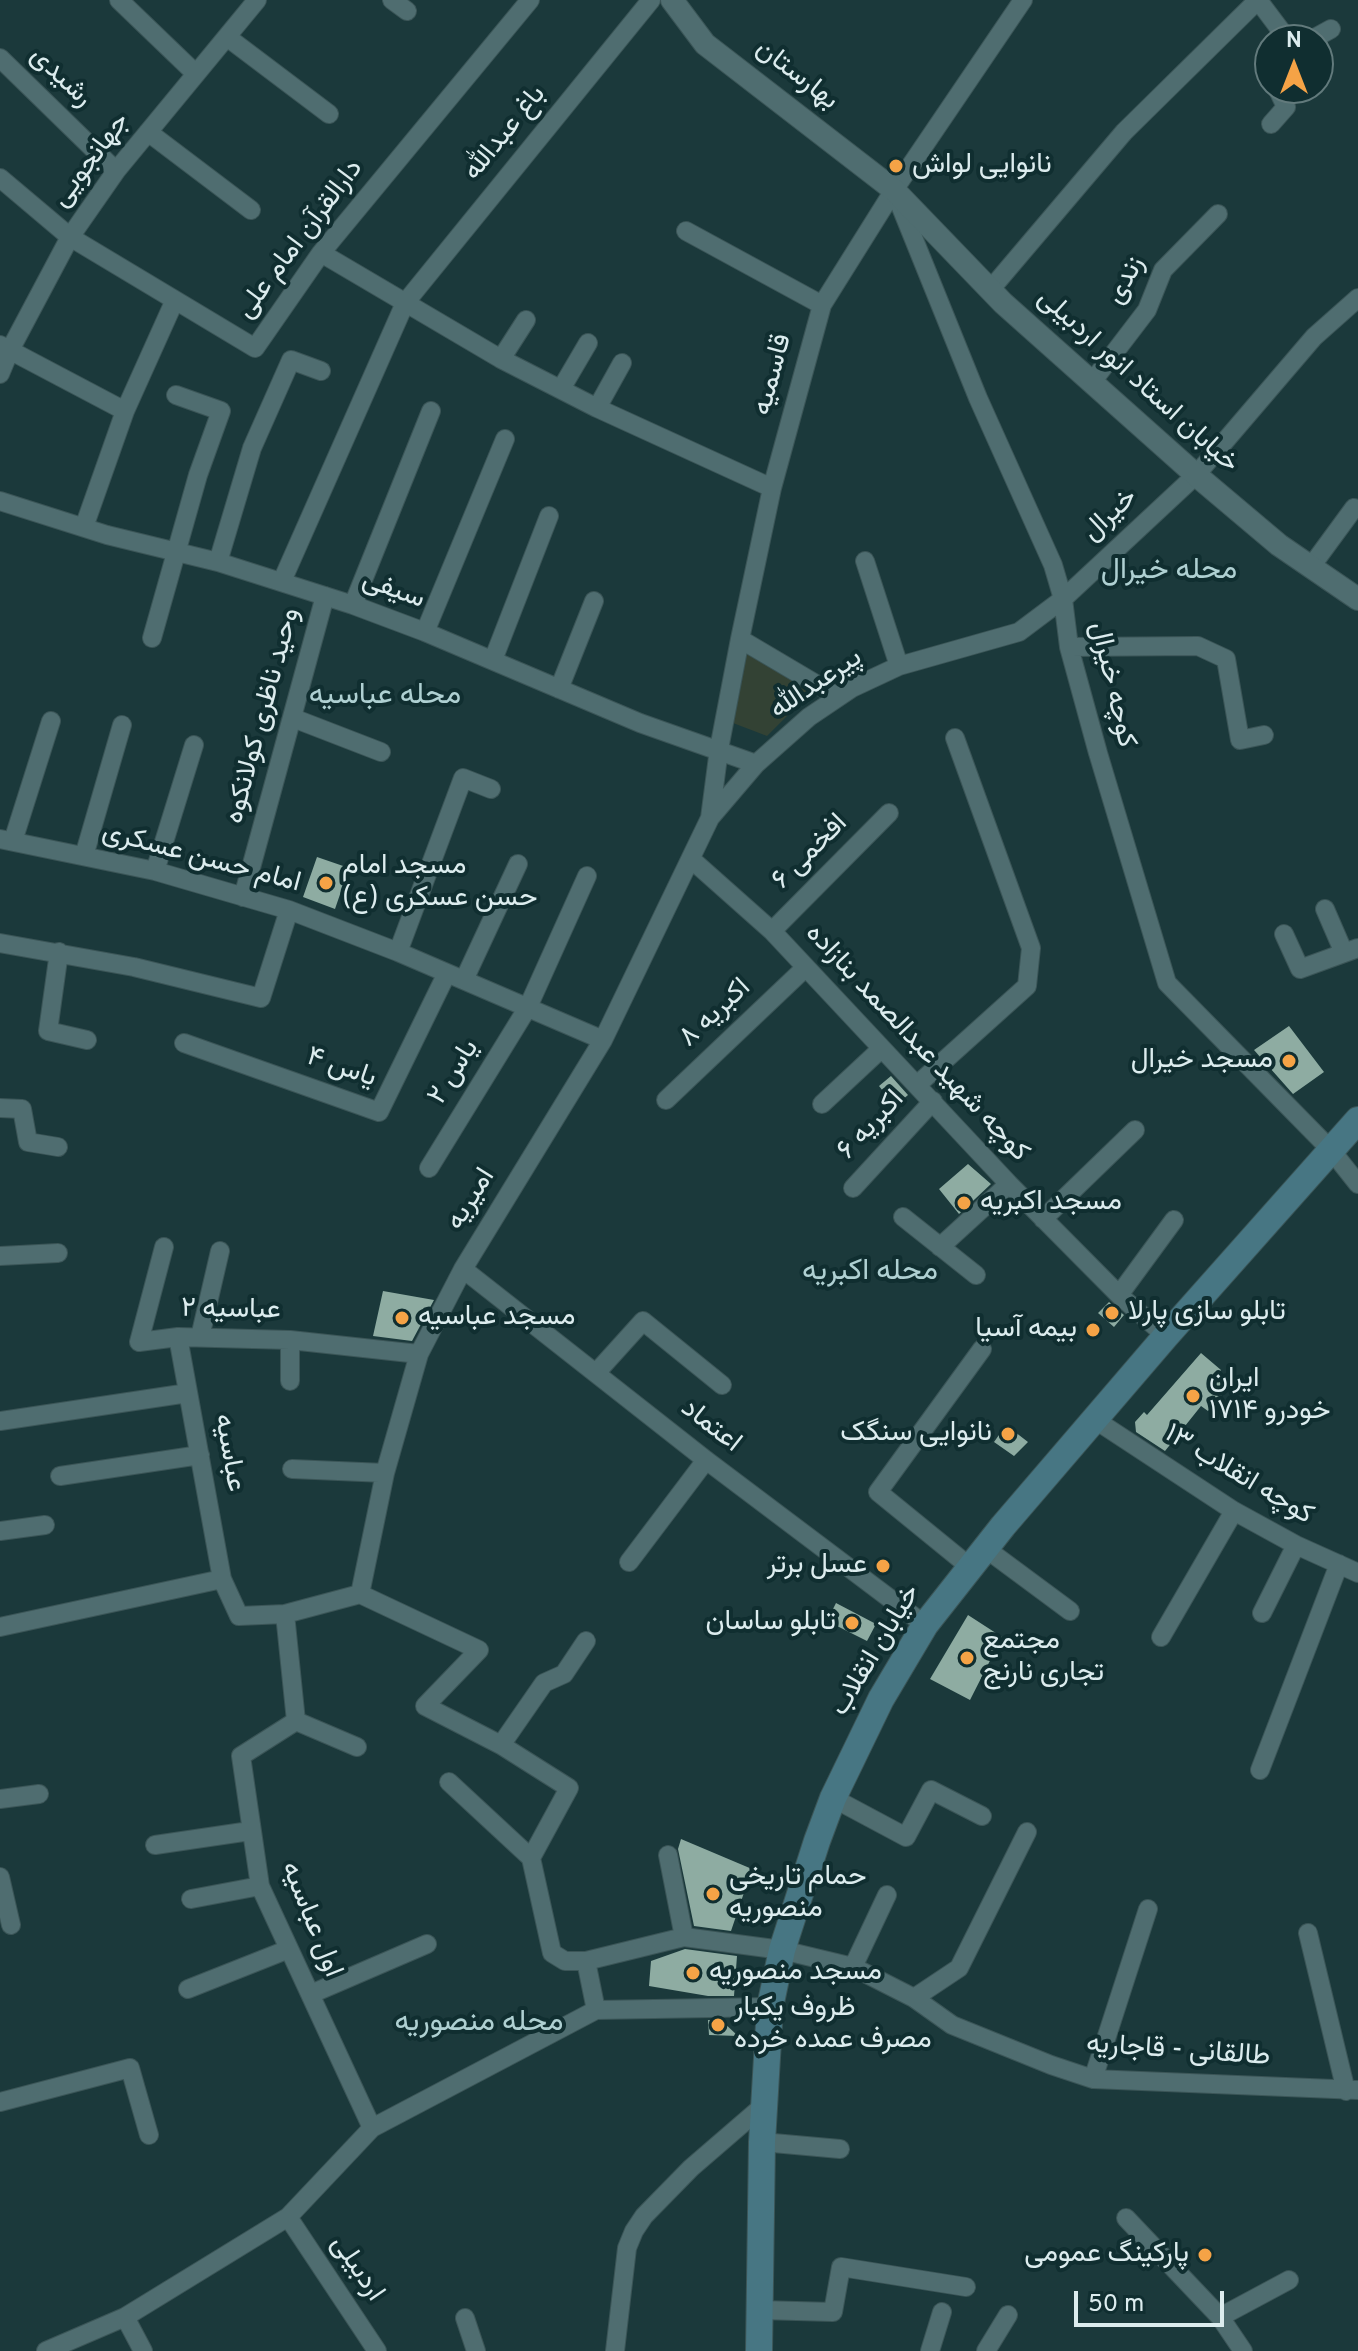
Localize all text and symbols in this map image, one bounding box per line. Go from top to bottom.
north arrow [1254,24,1334,104]
text: N [1286,28,1302,55]
street label: بهارستان [748,33,844,119]
street label: رشیدی [22,40,98,116]
street label: باغ عبدالله [457,80,555,188]
street label: جهانجویی [45,107,139,215]
place label: نانوایی لواش [912,149,1052,183]
street label: دارالقرآن امام علی [230,154,372,326]
marker: نانوایی لواش [887,157,905,175]
street label: زندی [1100,251,1154,311]
street label: خیابان استاد انور اردبیلی [1029,283,1245,481]
street label: قاسمیه [747,331,801,419]
street label: خیرال [1076,482,1146,550]
district label: محله خیرال [1101,554,1237,590]
street label: سیفی [357,564,429,618]
street label: وحید ناظری کولانکوه [219,604,309,828]
street label: کوچه خیرال [1080,619,1142,751]
street label: پیرعبدالله [765,642,869,728]
district label: محله عباسیه [309,679,461,715]
street label: افخمی ۶ [766,808,856,898]
street label: امام حسن عسکری [98,816,304,902]
place label: مسجد امام حسن عسکری (ع) [342,850,537,916]
marker: مسجد امام حسن عسکری (ع) [317,874,335,892]
street label: کوچه شهید عبدالصمد بنازاده [797,918,1035,1170]
street label: اکبریه ۸ [673,972,759,1056]
street label: یاس ۲ [422,1034,488,1112]
street label: یاس ۴ [302,1041,380,1097]
place label: مسجد خیرال [1131,1044,1273,1078]
marker: مسجد خیرال [1280,1052,1298,1070]
street label: اکبریه ۶ [831,1084,913,1168]
street label: امیریه [440,1163,504,1237]
place label: مسجد اکبریه [980,1186,1122,1220]
marker: مسجد اکبریه [955,1194,973,1212]
district label: محله اکبریه [802,1255,938,1291]
street label: عباسیه ۲ [181,1293,281,1329]
place label: تابلو سازی پارلا [1128,1296,1286,1330]
place label: مسجد عباسیه [418,1301,576,1335]
marker: تابلو سازی پارلا [1103,1304,1121,1322]
marker: مسجد عباسیه [393,1309,411,1327]
place label: بیمه آسیا [975,1313,1077,1347]
marker: بیمه آسیا [1084,1321,1102,1339]
place label: ایران خودرو ۱۷۱۴ [1209,1363,1330,1429]
marker: ایران خودرو ۱۷۱۴ [1184,1387,1202,1405]
street label: اعتماد [673,1393,747,1461]
street label: عباسیه [205,1411,251,1495]
place label: نانوایی سنگک [840,1417,992,1451]
street label: کوچه انقلاب ۱۳ [1158,1418,1318,1534]
marker: نانوایی سنگک [999,1425,1017,1443]
place label: عسل برتر [767,1549,867,1583]
marker: عسل برتر [874,1557,892,1575]
street label: خیابان انقلاب [825,1579,929,1723]
place label: تابلو ساسان [705,1606,836,1640]
marker: تابلو ساسان [843,1614,861,1632]
place label: مجتمع تجاری نارنج [983,1625,1104,1691]
marker: مجتمع تجاری نارنج [958,1649,976,1667]
street label: اول عباسیه [272,1857,348,1983]
place label: حمام تاریخی منصوریه [729,1861,867,1927]
marker: حمام تاریخی منصوریه [704,1885,722,1903]
place label: مسجد منصوریه [709,1956,882,1990]
marker: مسجد منصوریه [684,1964,702,1982]
place label: ظروف یکبار مصرف عمده خرده [734,1992,932,2058]
district label: محله منصوریه [394,2006,564,2042]
marker: ظروف یکبار مصرف عمده خرده [709,2016,727,2034]
street label: طالقانی - قاجاریه [1085,2029,1271,2075]
street label: اردبیلی [322,2229,390,2309]
place label: پارکینگ عمومی [1024,2238,1189,2272]
marker: پارکینگ عمومی [1196,2246,1214,2264]
scale bar [1078,2275,1228,2325]
text: 50 m [1088,2290,1144,2320]

